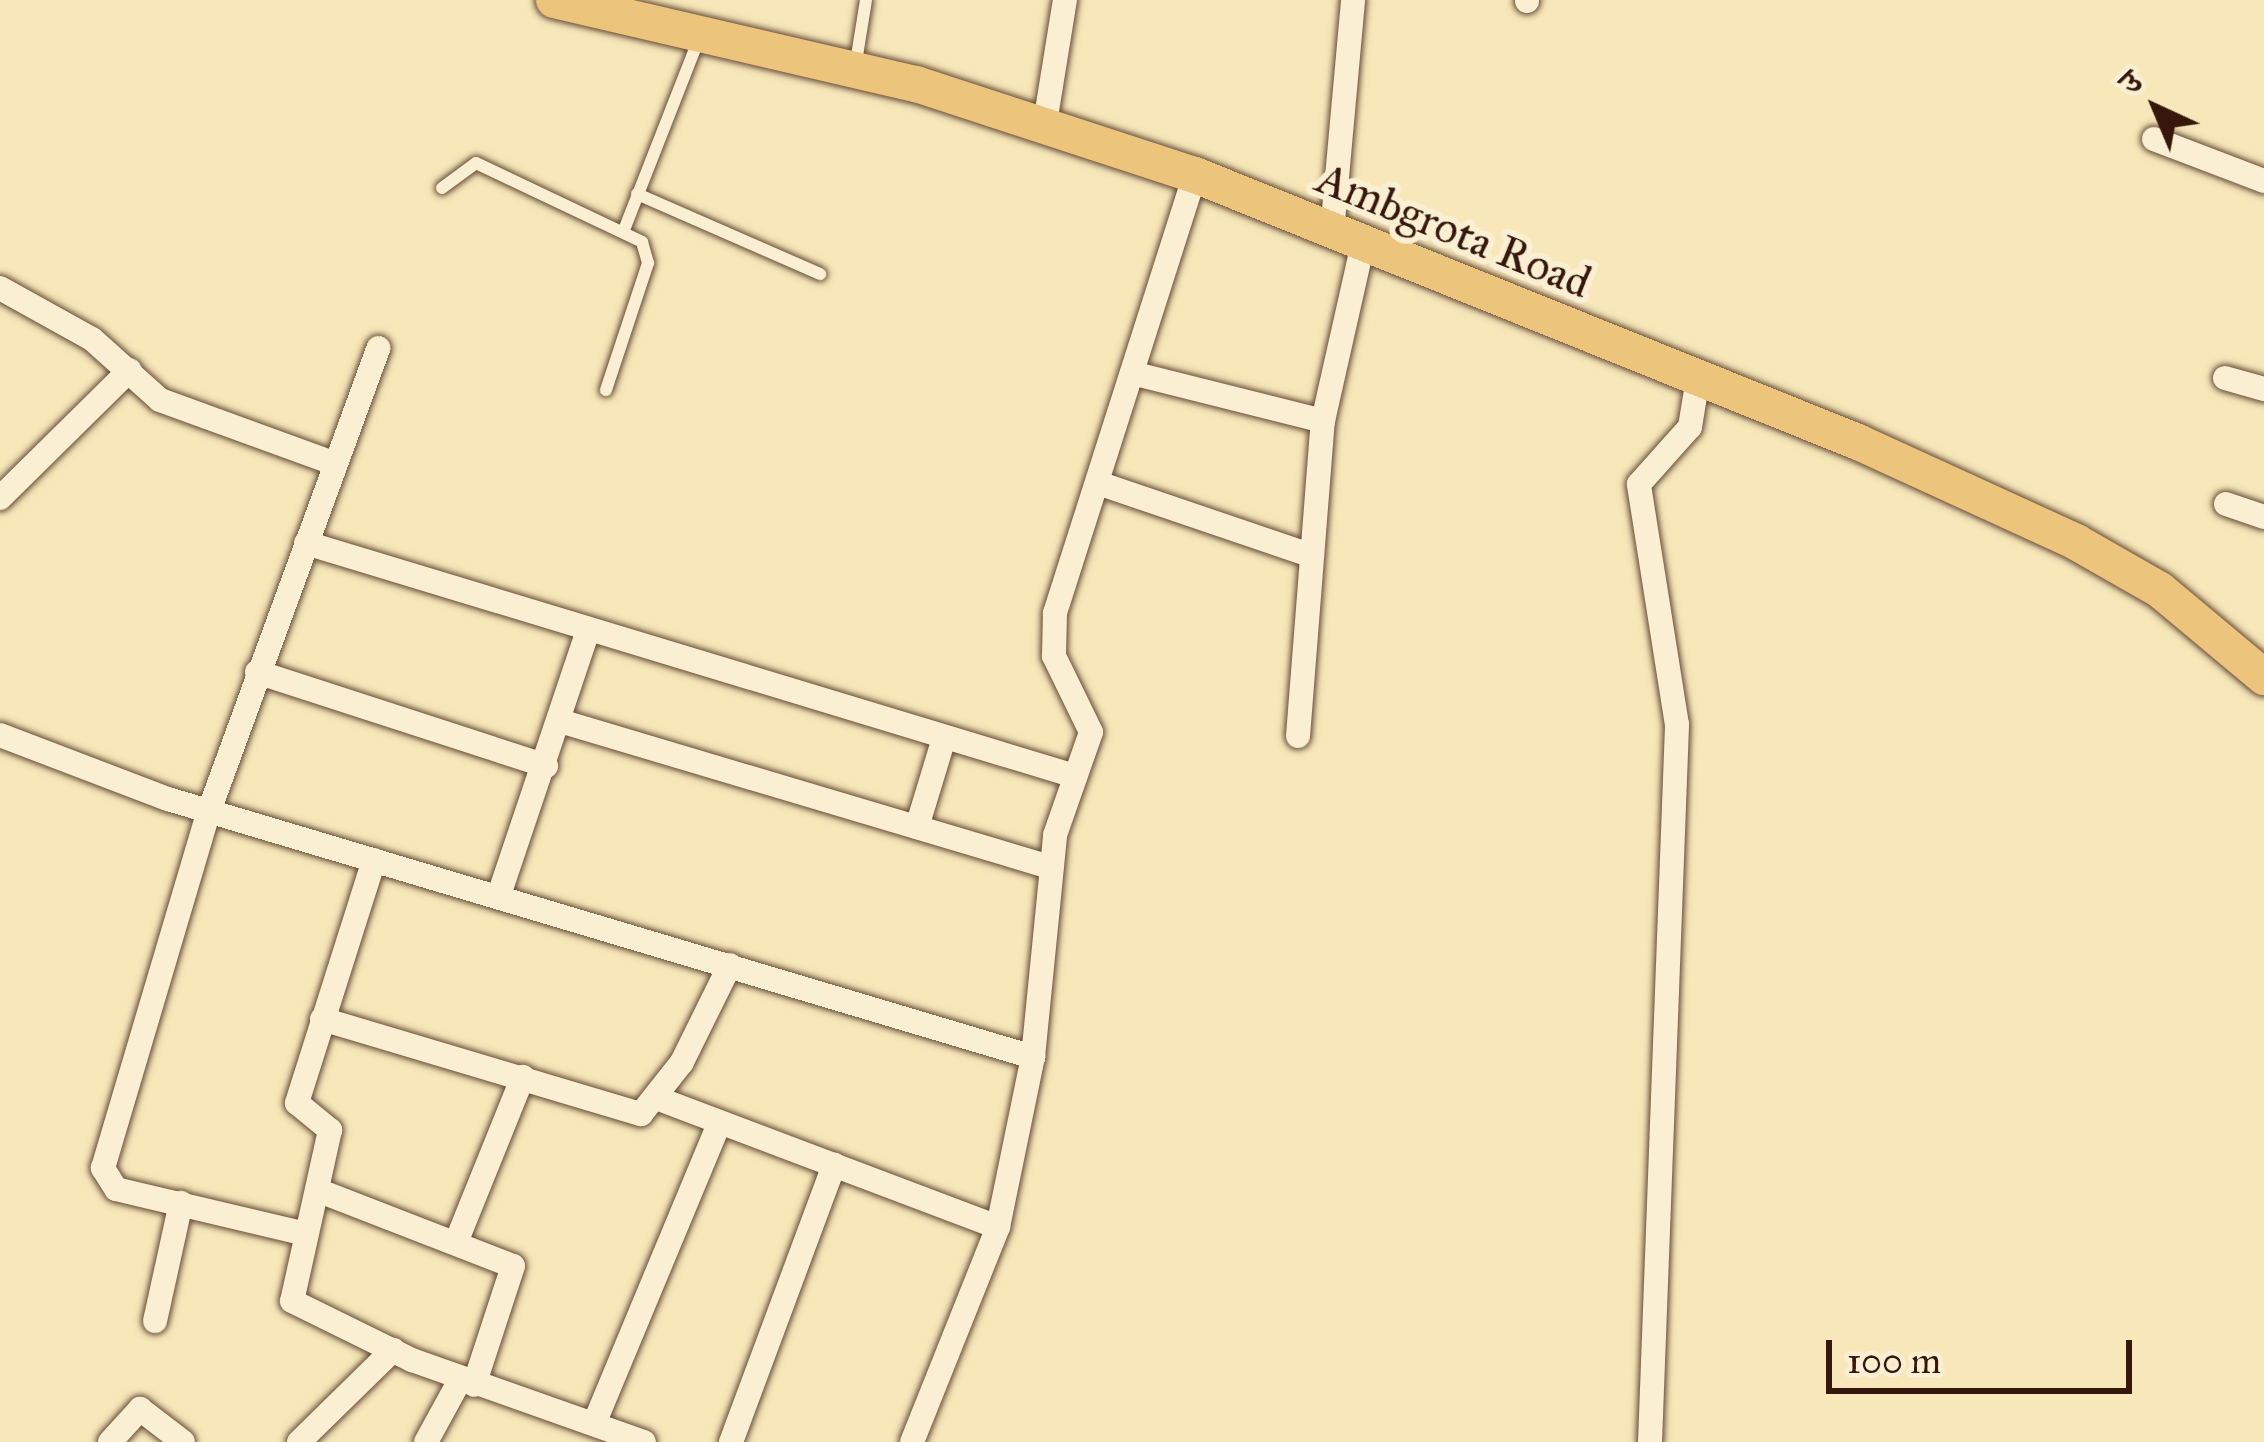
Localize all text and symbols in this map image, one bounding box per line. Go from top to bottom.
north arrow [2096,48,2216,168]
text: उ [2111,62,2151,102]
street label: Ambgrota Road [1309,150,1599,310]
scale bar [1832,1316,2138,1390]
text: 100 m [1847,1339,1941,1383]

